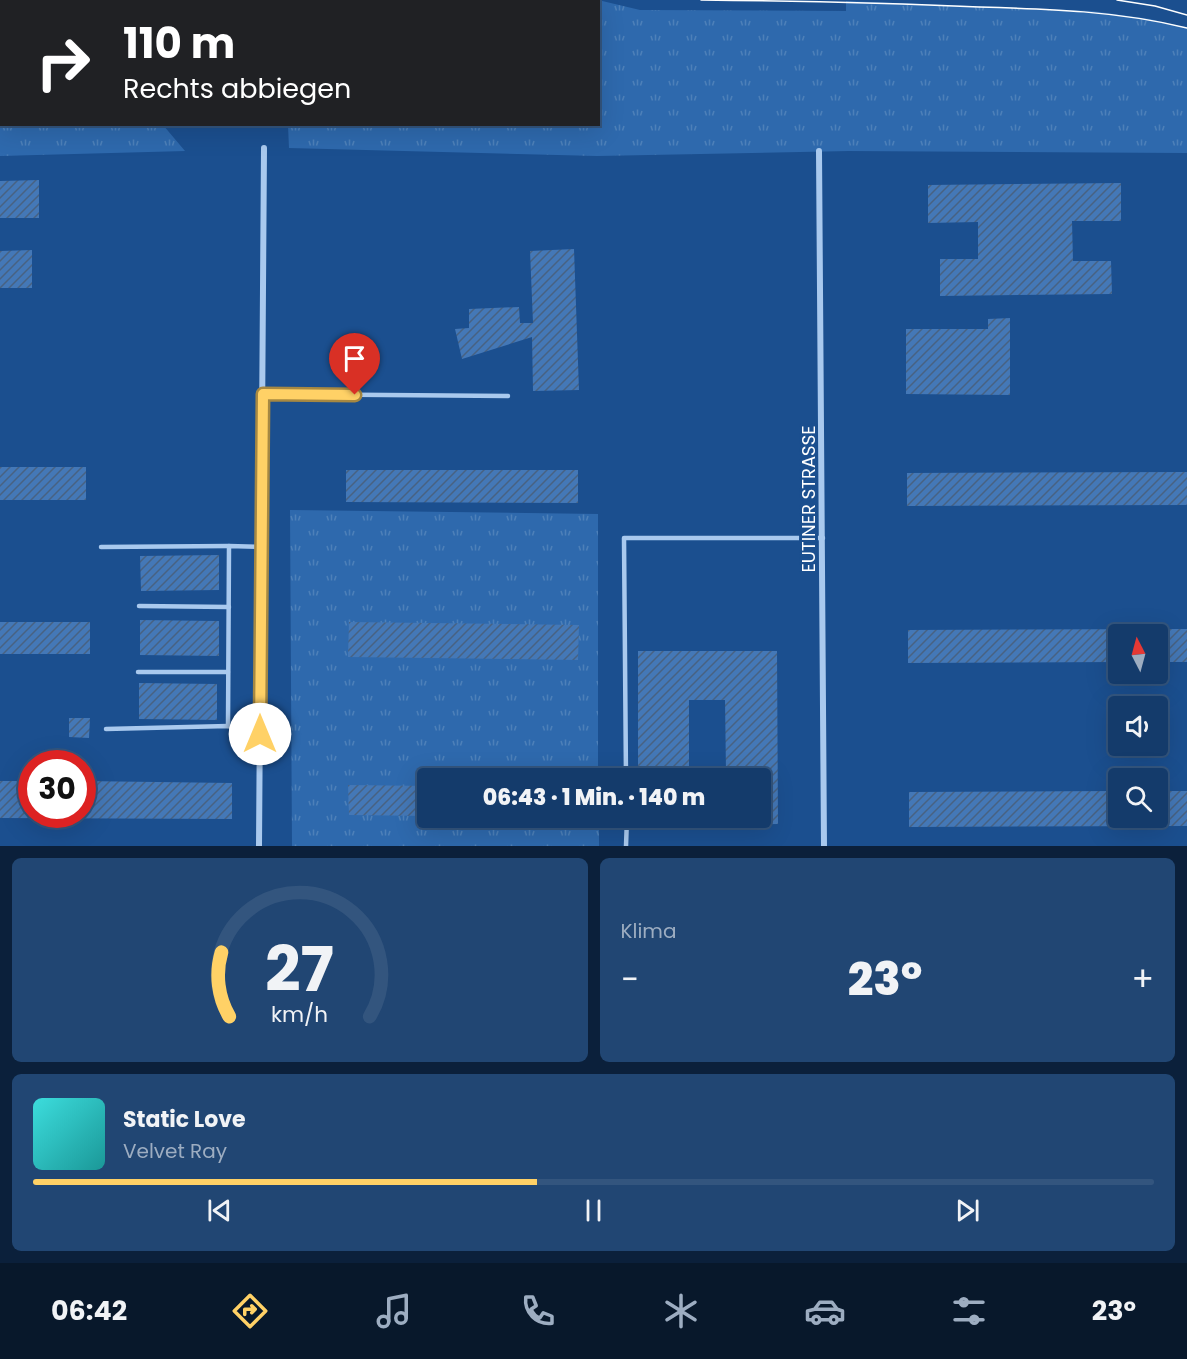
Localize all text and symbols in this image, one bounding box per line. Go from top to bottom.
text: 110 m [123,14,235,73]
icon: right [24,24,102,102]
text: Rechts abbiegen [123,70,351,107]
pin [329,333,380,395]
icon: arrive [338,342,371,375]
street label: EUTINER STRASSE [796,426,821,572]
north arrow [1108,624,1168,684]
map controls [1108,624,1168,828]
button: sound [1108,696,1168,756]
position arrow [228,702,292,766]
speed limit sign: 30 [18,750,96,828]
button: search [1108,768,1168,828]
text: 06:43 · 1 Min. · 140 m [483,782,705,813]
text: Klima [621,917,676,945]
text: 27 [265,925,334,1013]
text: 23° [848,948,922,1011]
text: − [621,956,639,1003]
text: + [1131,956,1154,1003]
text: km/h [271,999,328,1030]
text: Static Love [123,1104,246,1135]
text: Velvet Ray [123,1137,227,1165]
icon: previous [203,1194,236,1227]
icon: pause [577,1194,610,1227]
icon: next [951,1194,984,1227]
icon: directions [229,1290,271,1332]
icon: music [373,1290,415,1332]
icon: phone [517,1290,559,1332]
icon: climate [660,1290,702,1332]
icon: car [804,1290,846,1332]
icon: filters [948,1290,990,1332]
text: 06:42 [51,1292,127,1329]
text: 23° [1092,1292,1136,1329]

